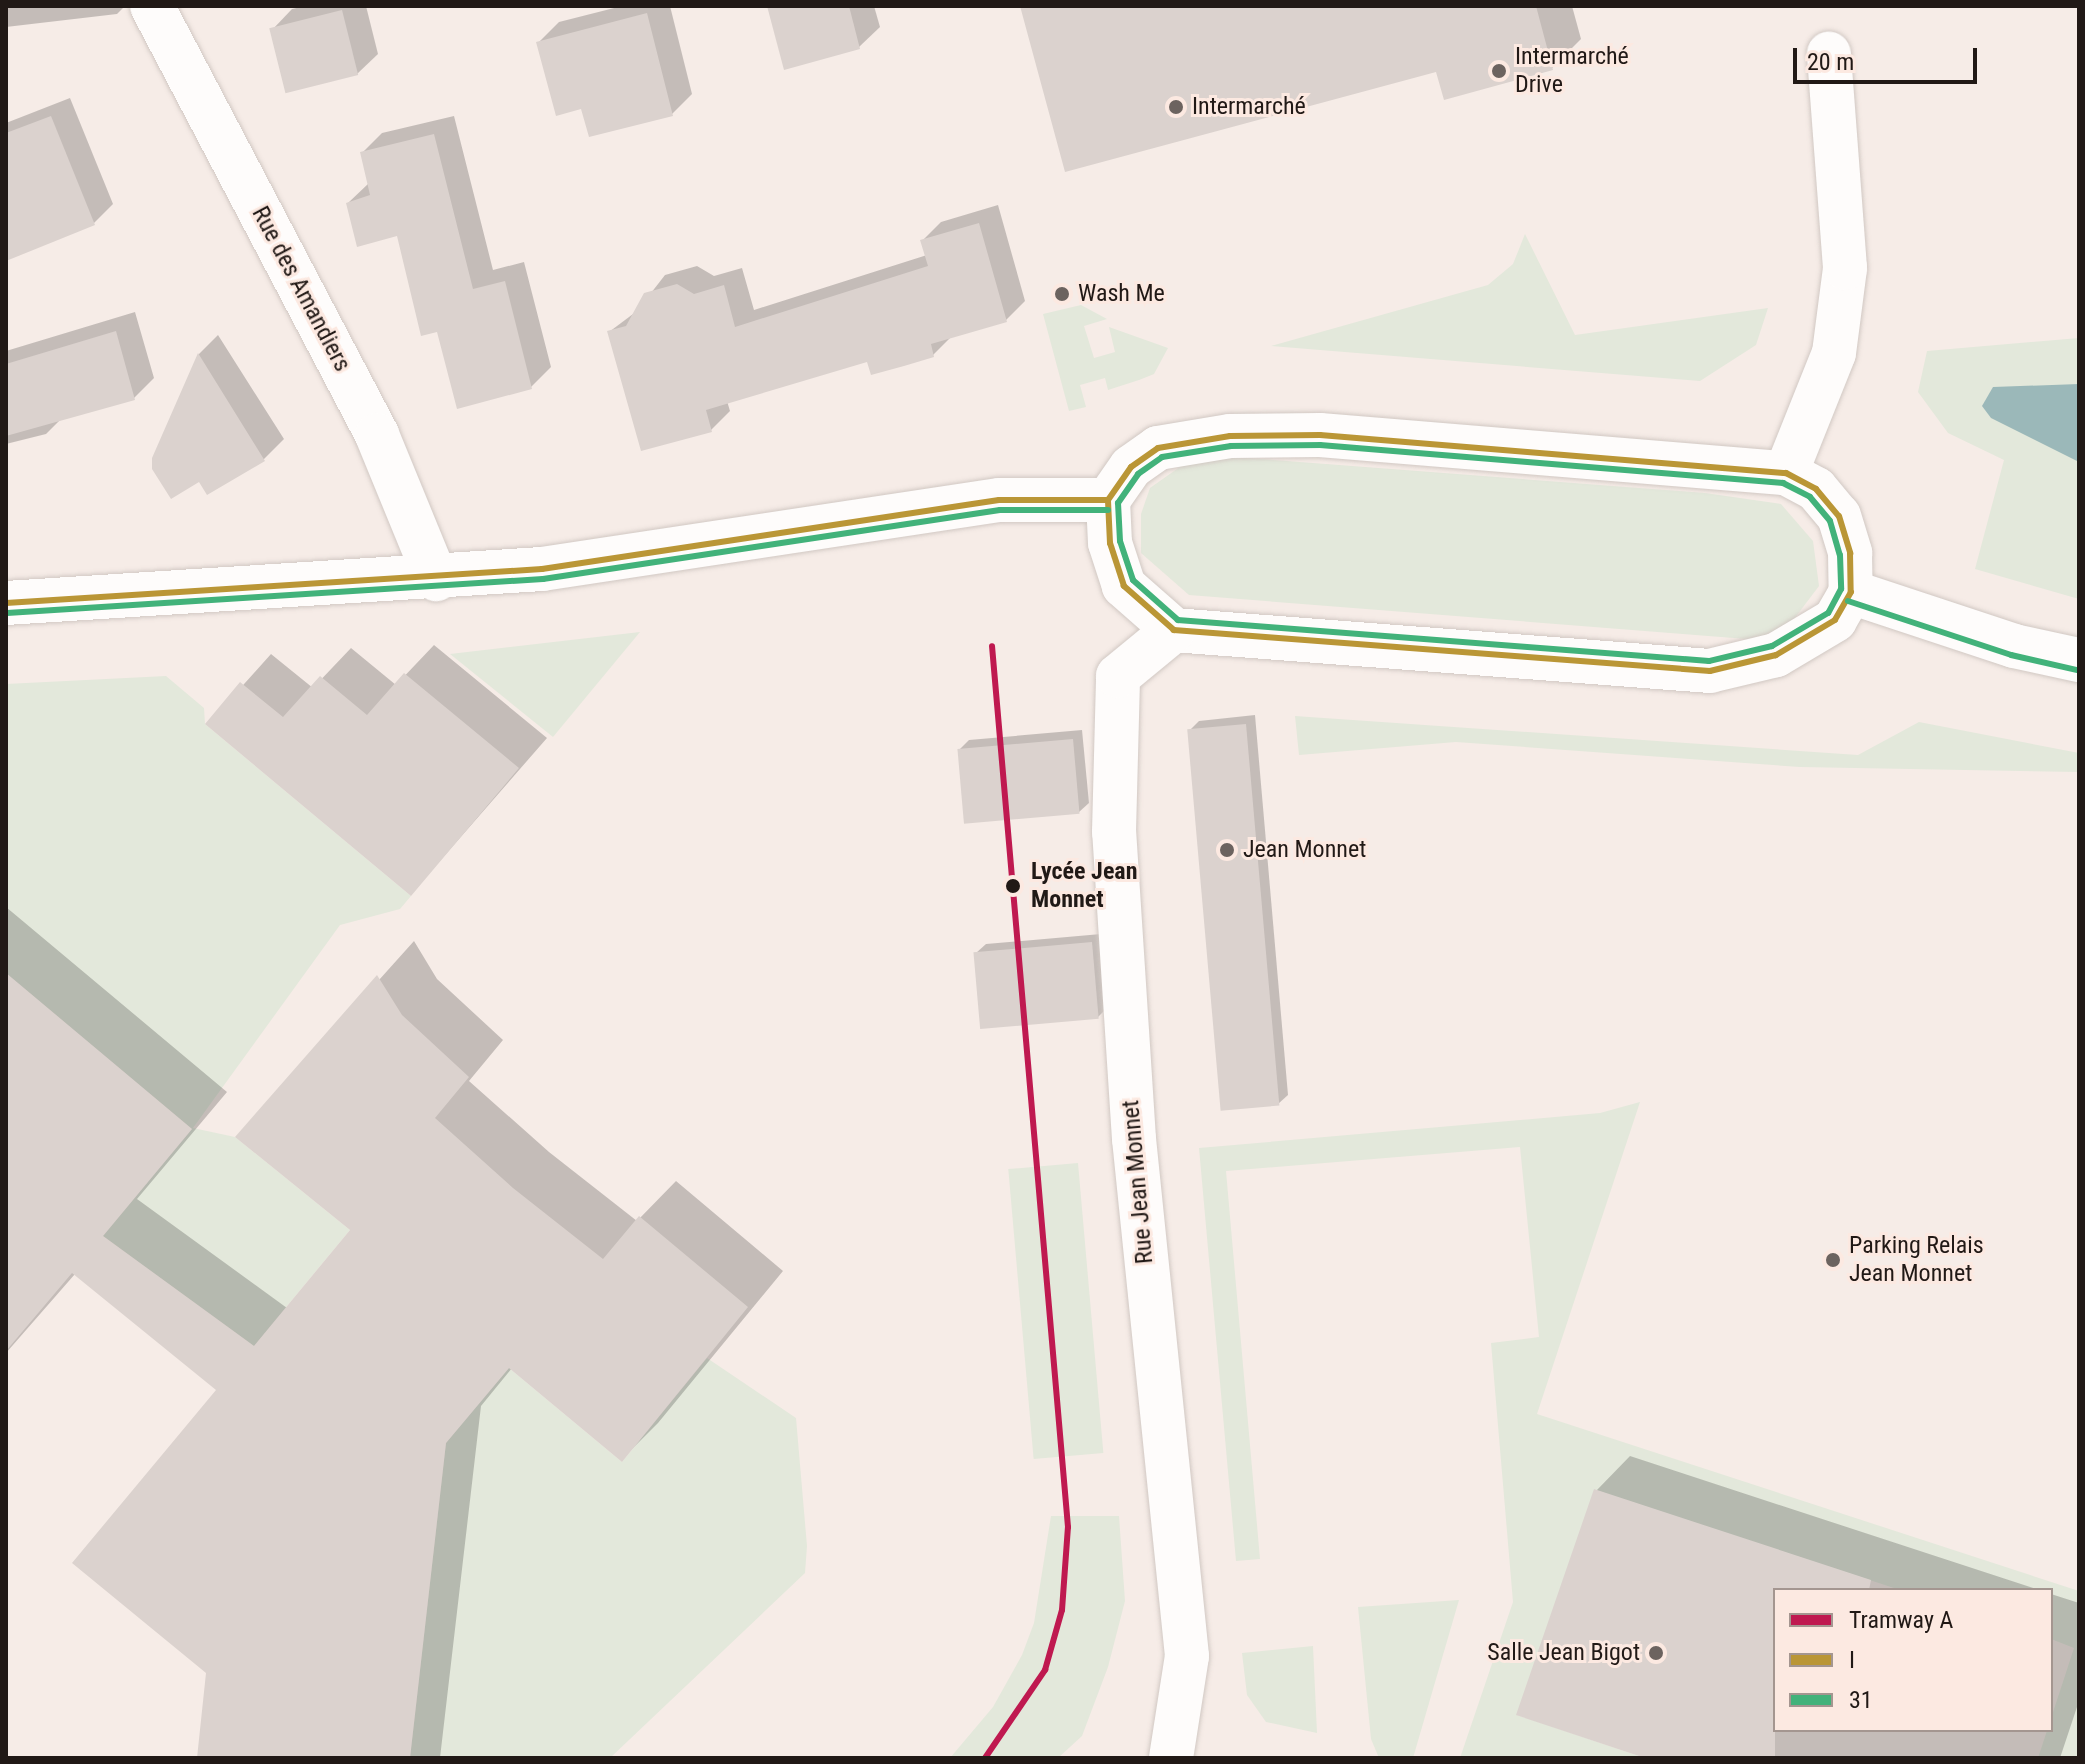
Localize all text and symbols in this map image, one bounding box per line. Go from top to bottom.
scale bar [1797,32,1981,82]
place label: Intermarché Drive [1515,43,1629,99]
text: 20 m [1807,48,1854,76]
marker: Intermarché Drive [1490,62,1508,80]
place label: Intermarché [1192,93,1306,121]
marker: Intermarché [1167,98,1185,116]
street label: Rue des Amandiers [245,202,357,376]
place label: Wash Me [1078,280,1165,308]
marker: Wash Me [1053,285,1071,303]
place label: Jean Monnet [1243,836,1366,864]
marker: Jean Monnet [1218,841,1236,859]
place label: Lycée Jean Monnet [1031,858,1137,914]
marker: Lycée Jean Monnet [1002,875,1024,897]
street label: Rue Jean Monnet [1116,1099,1160,1265]
place label: Parking Relais Jean Monnet [1849,1232,1984,1288]
marker: Parking Relais Jean Monnet [1824,1251,1842,1269]
legend [1773,1588,2053,1732]
text: Tramway A [1849,1606,1953,1634]
place label: Salle Jean Bigot [1487,1639,1640,1667]
marker: Salle Jean Bigot [1647,1644,1665,1662]
text: I [1849,1646,1855,1674]
text: 31 [1849,1686,1873,1714]

